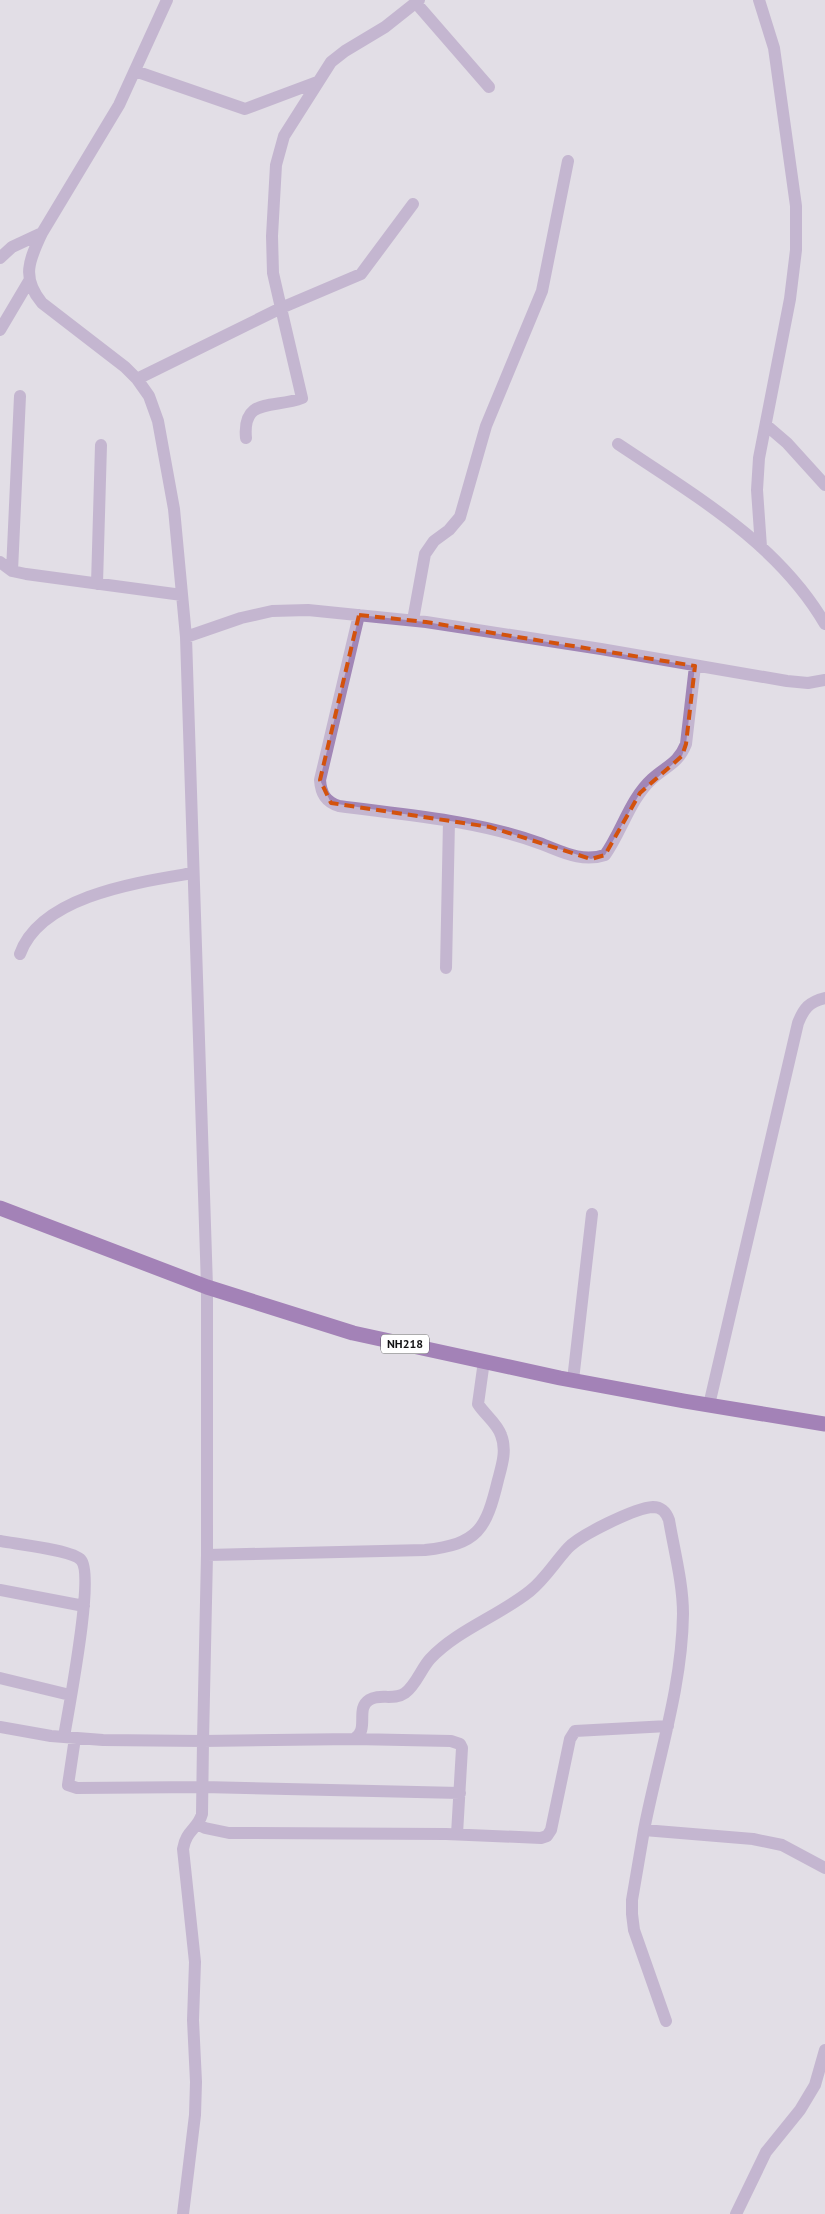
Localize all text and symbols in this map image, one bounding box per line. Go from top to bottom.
road number: NH218 [381,1335,429,1354]

